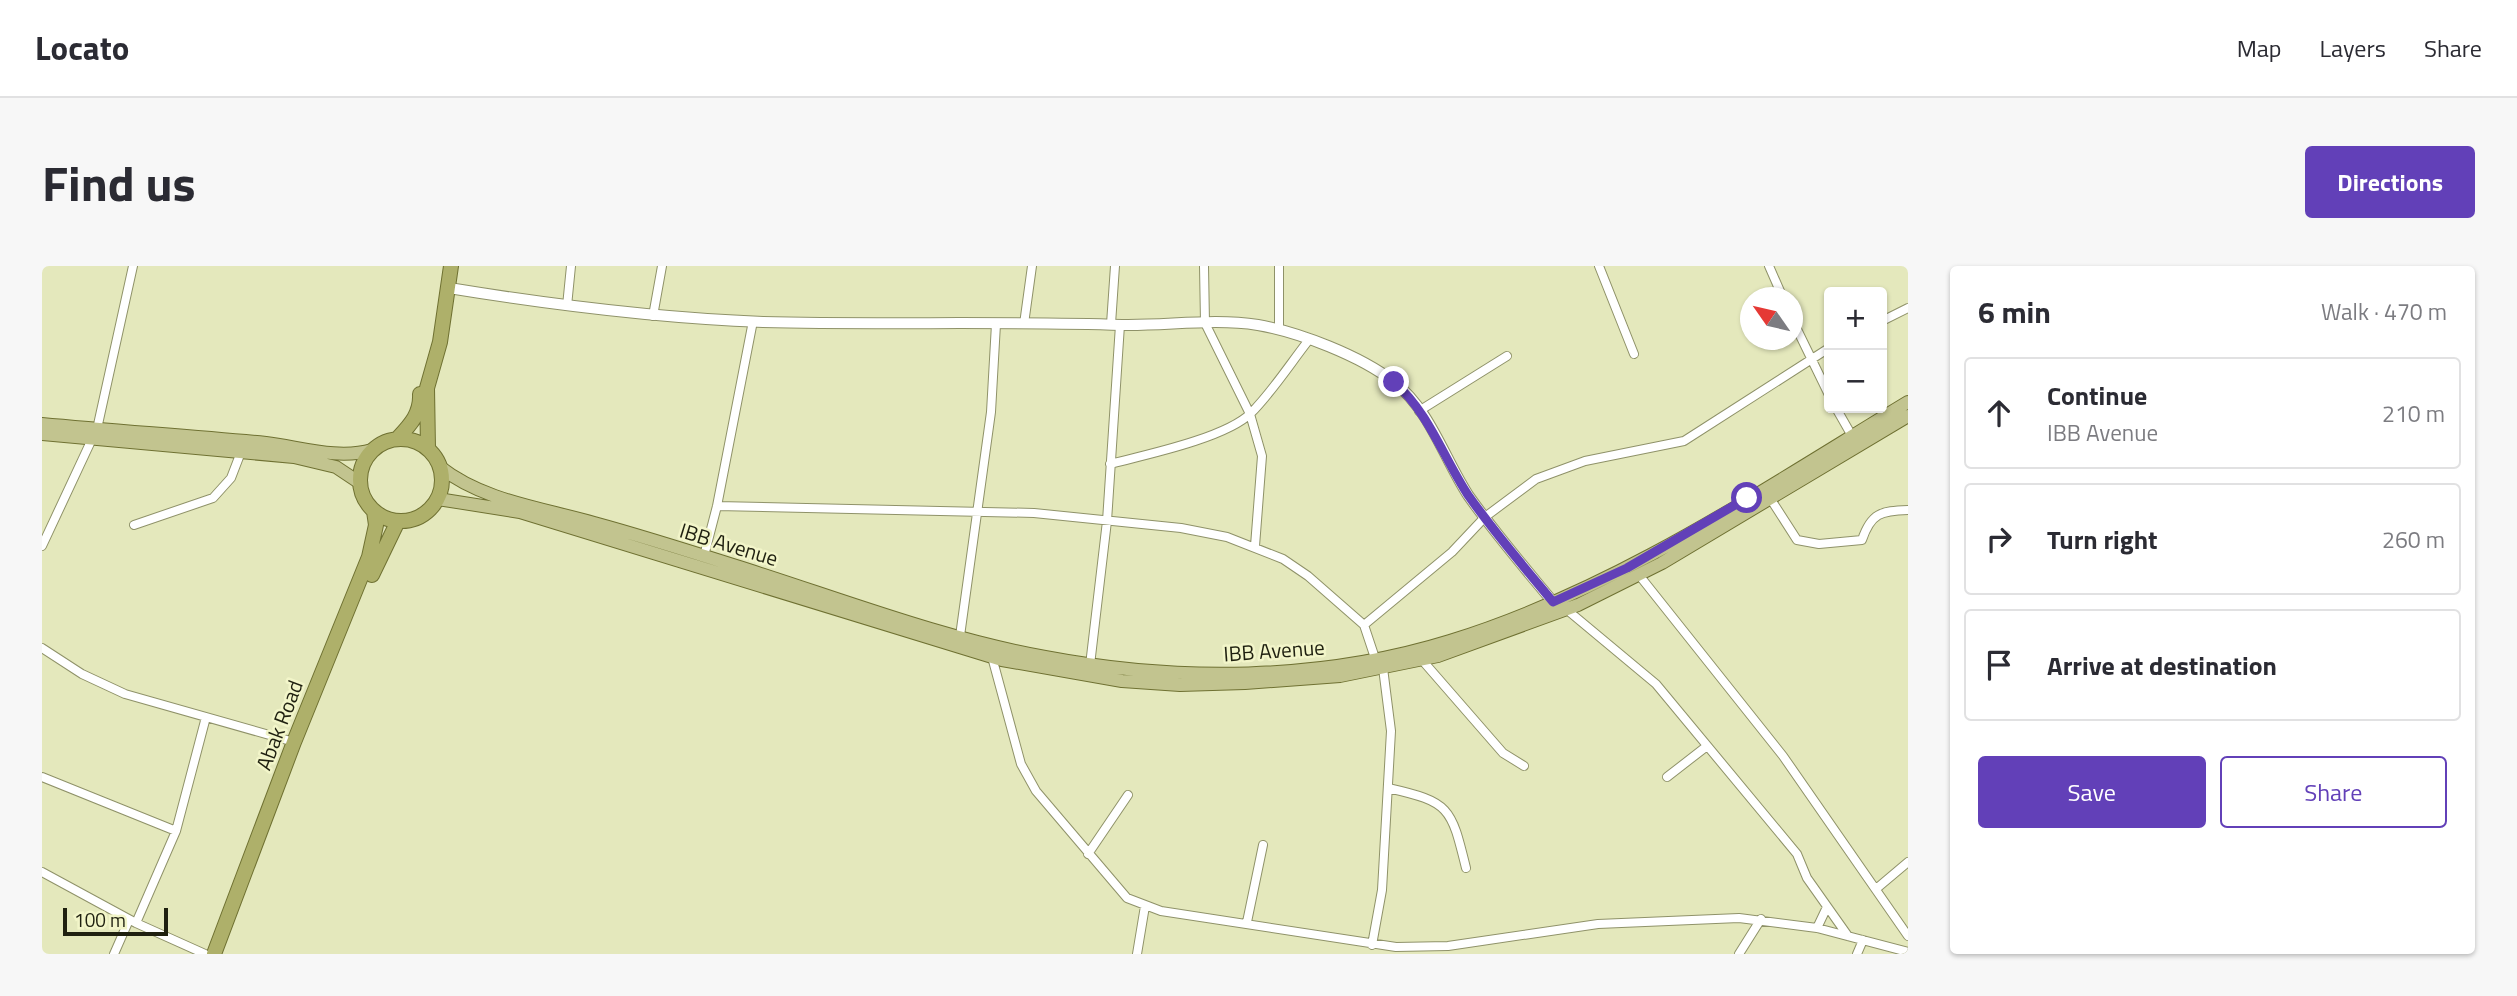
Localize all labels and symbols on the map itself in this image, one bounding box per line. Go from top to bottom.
north arrow [1740,287,1803,350]
route end [1378,366,1409,397]
route start [1731,482,1762,513]
street label: IBB Avenue [676,514,782,574]
street label: IBB Avenue [1222,631,1326,669]
street label: Abak Road [247,675,311,775]
scale bar [63,905,168,937]

